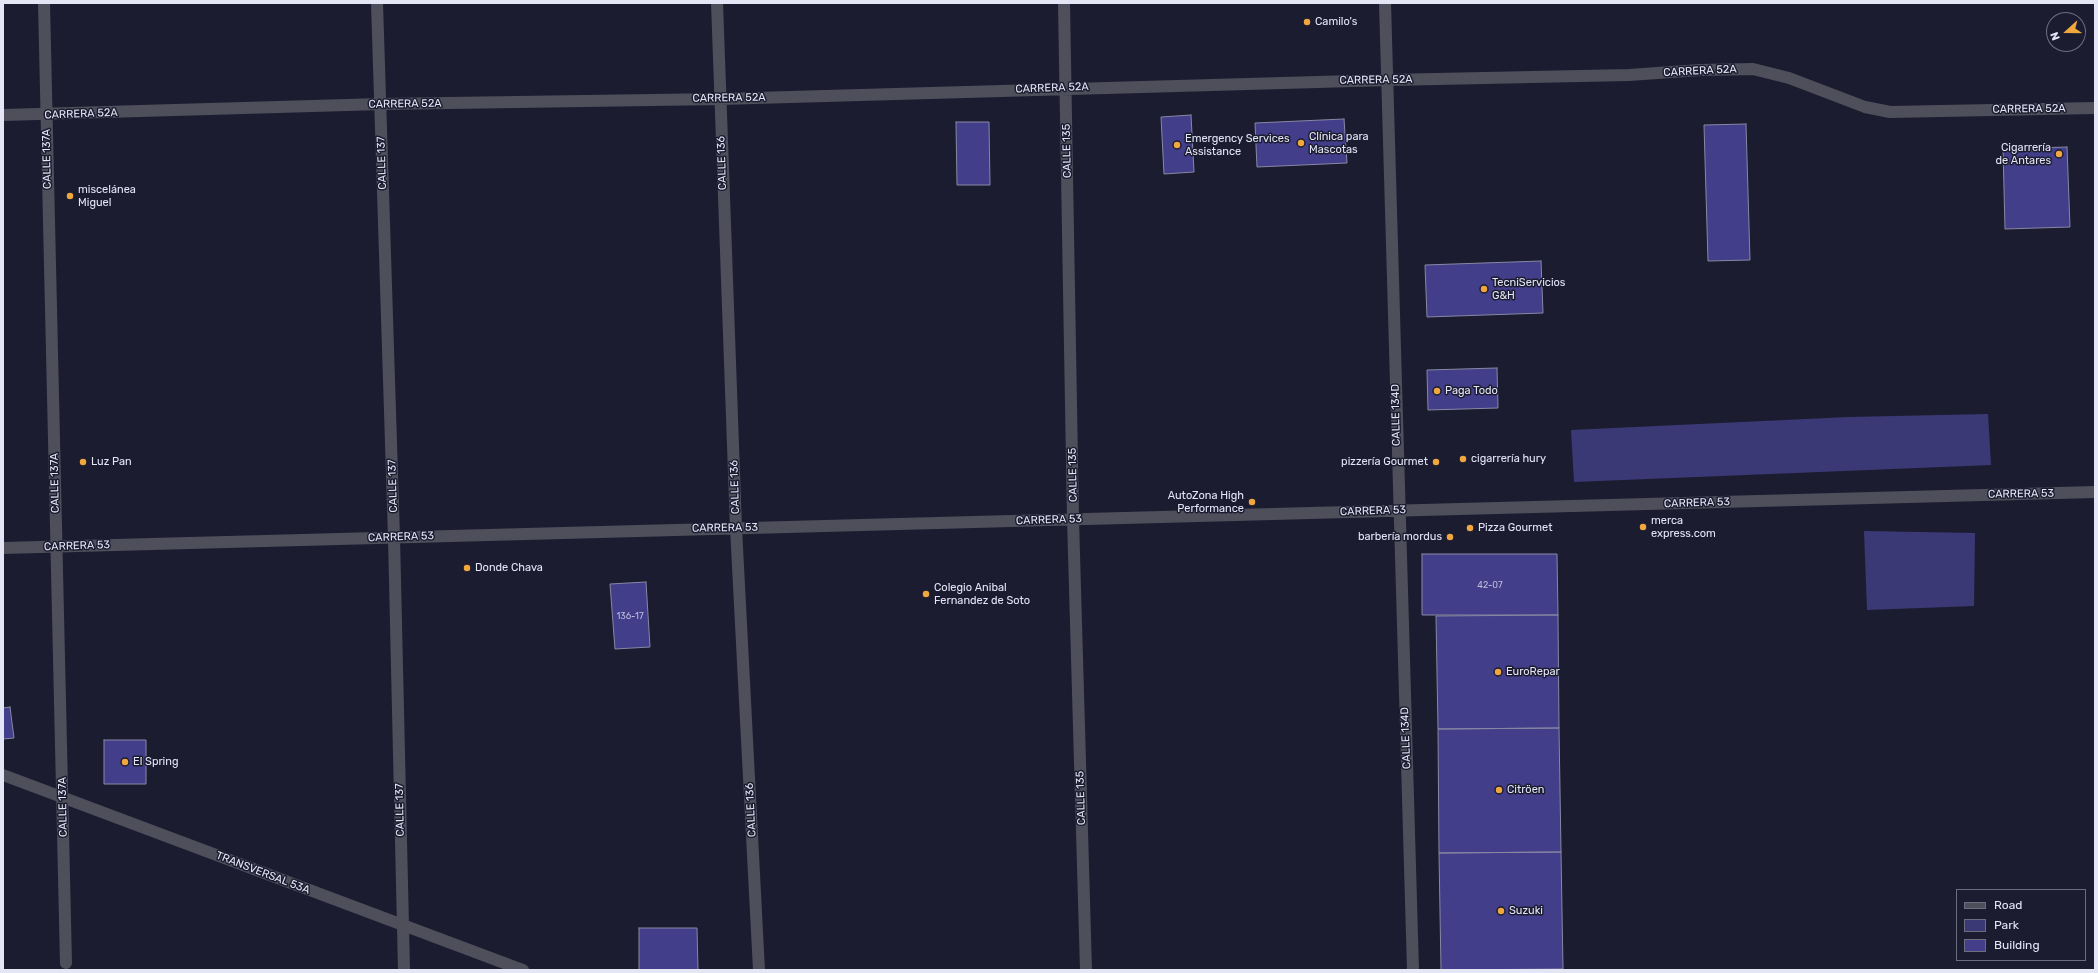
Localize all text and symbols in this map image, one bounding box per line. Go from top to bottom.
north arrow [2046,12,2086,52]
place label: Camilo's [1315,15,1357,29]
marker: Camilo's [1302,17,1312,27]
text: N [2048,30,2063,42]
street label: CARRERA 52A [1663,62,1737,80]
street label: CARRERA 52A [1339,73,1413,87]
street label: CARRERA 52A [1015,80,1089,96]
street label: CARRERA 52A [692,91,766,105]
street label: CARRERA 52A [368,97,442,111]
street label: CARRERA 52A [1992,102,2066,116]
street label: CARRERA 52A [44,106,118,122]
street label: CALLE 135 [1060,124,1074,178]
street label: CALLE 137A [40,129,54,189]
place label: Clínica para Mascotas [1309,130,1369,156]
place label: Emergency Services Assistance [1185,132,1290,158]
street label: CALLE 137 [374,136,390,190]
street label: CALLE 136 [714,136,730,190]
marker: Clínica para Mascotas [1296,138,1306,148]
marker: Emergency Services Assistance [1172,140,1182,150]
place label: Cigarrería de Antares [1995,141,2051,167]
marker: Cigarrería de Antares [2054,149,2064,159]
place label: miscelánea Miguel [78,183,136,209]
marker: miscelánea Miguel [65,191,75,201]
place label: TecniServicios G&H [1492,276,1565,302]
marker: TecniServicios G&H [1479,284,1489,294]
street label: CALLE 134D [1389,384,1403,446]
place label: Paga Todo [1445,384,1498,398]
marker: Paga Todo [1432,386,1442,396]
street label: CALLE 135 [1066,448,1080,502]
place label: cigarrería hury [1471,452,1546,466]
street label: CALLE 137A [48,453,62,513]
marker: cigarrería hury [1458,454,1468,464]
place label: Luz Pan [91,455,132,469]
place label: pizzería Gourmet [1341,455,1428,469]
marker: Luz Pan [78,457,88,467]
marker: pizzería Gourmet [1431,457,1441,467]
street label: CALLE 137 [385,459,401,513]
street label: CALLE 136 [727,460,743,514]
street label: CARRERA 53 [1988,487,2054,501]
place label: AutoZona High Performance [1168,489,1244,515]
street label: CARRERA 53 [1664,495,1730,511]
marker: AutoZona High Performance [1247,497,1257,507]
street label: CARRERA 53 [1340,503,1406,519]
street label: CARRERA 53 [1016,512,1082,528]
place label: merca express.com [1651,514,1716,540]
street label: CARRERA 53 [692,521,758,535]
place label: Pizza Gourmet [1478,521,1553,535]
marker: merca express.com [1638,522,1648,532]
marker: Pizza Gourmet [1465,523,1475,533]
street label: CARRERA 53 [368,529,434,545]
place label: barbería mordus [1358,530,1442,544]
marker: barbería mordus [1445,532,1455,542]
street label: CARRERA 53 [44,538,110,554]
place label: Donde Chava [475,561,543,575]
marker: Donde Chava [462,563,472,573]
house number: 42-07 [1477,580,1503,590]
place label: Colegio Anibal Fernandez de Soto [934,581,1030,607]
marker: Colegio Anibal Fernandez de Soto [921,589,931,599]
house number: 136-17 [616,611,644,621]
place label: EuroRepar [1506,665,1560,679]
marker: EuroRepar [1493,667,1503,677]
street label: CALLE 134D [1398,707,1414,769]
place label: El Spring [133,755,179,769]
marker: El Spring [120,757,130,767]
street label: CALLE 135 [1073,771,1089,825]
street label: CALLE 137A [56,777,70,837]
street label: CALLE 137 [393,783,407,837]
street label: CALLE 136 [743,783,759,837]
place label: Citröen [1507,783,1545,797]
marker: Citröen [1494,785,1504,795]
street label: TRANSVERSAL 53A [214,849,312,897]
legend [1956,889,2086,961]
text: Road [1994,898,2022,912]
place label: Suzuki [1509,904,1543,918]
marker: Suzuki [1496,906,1506,916]
text: Park [1994,918,2019,932]
text: Building [1994,938,2040,952]

